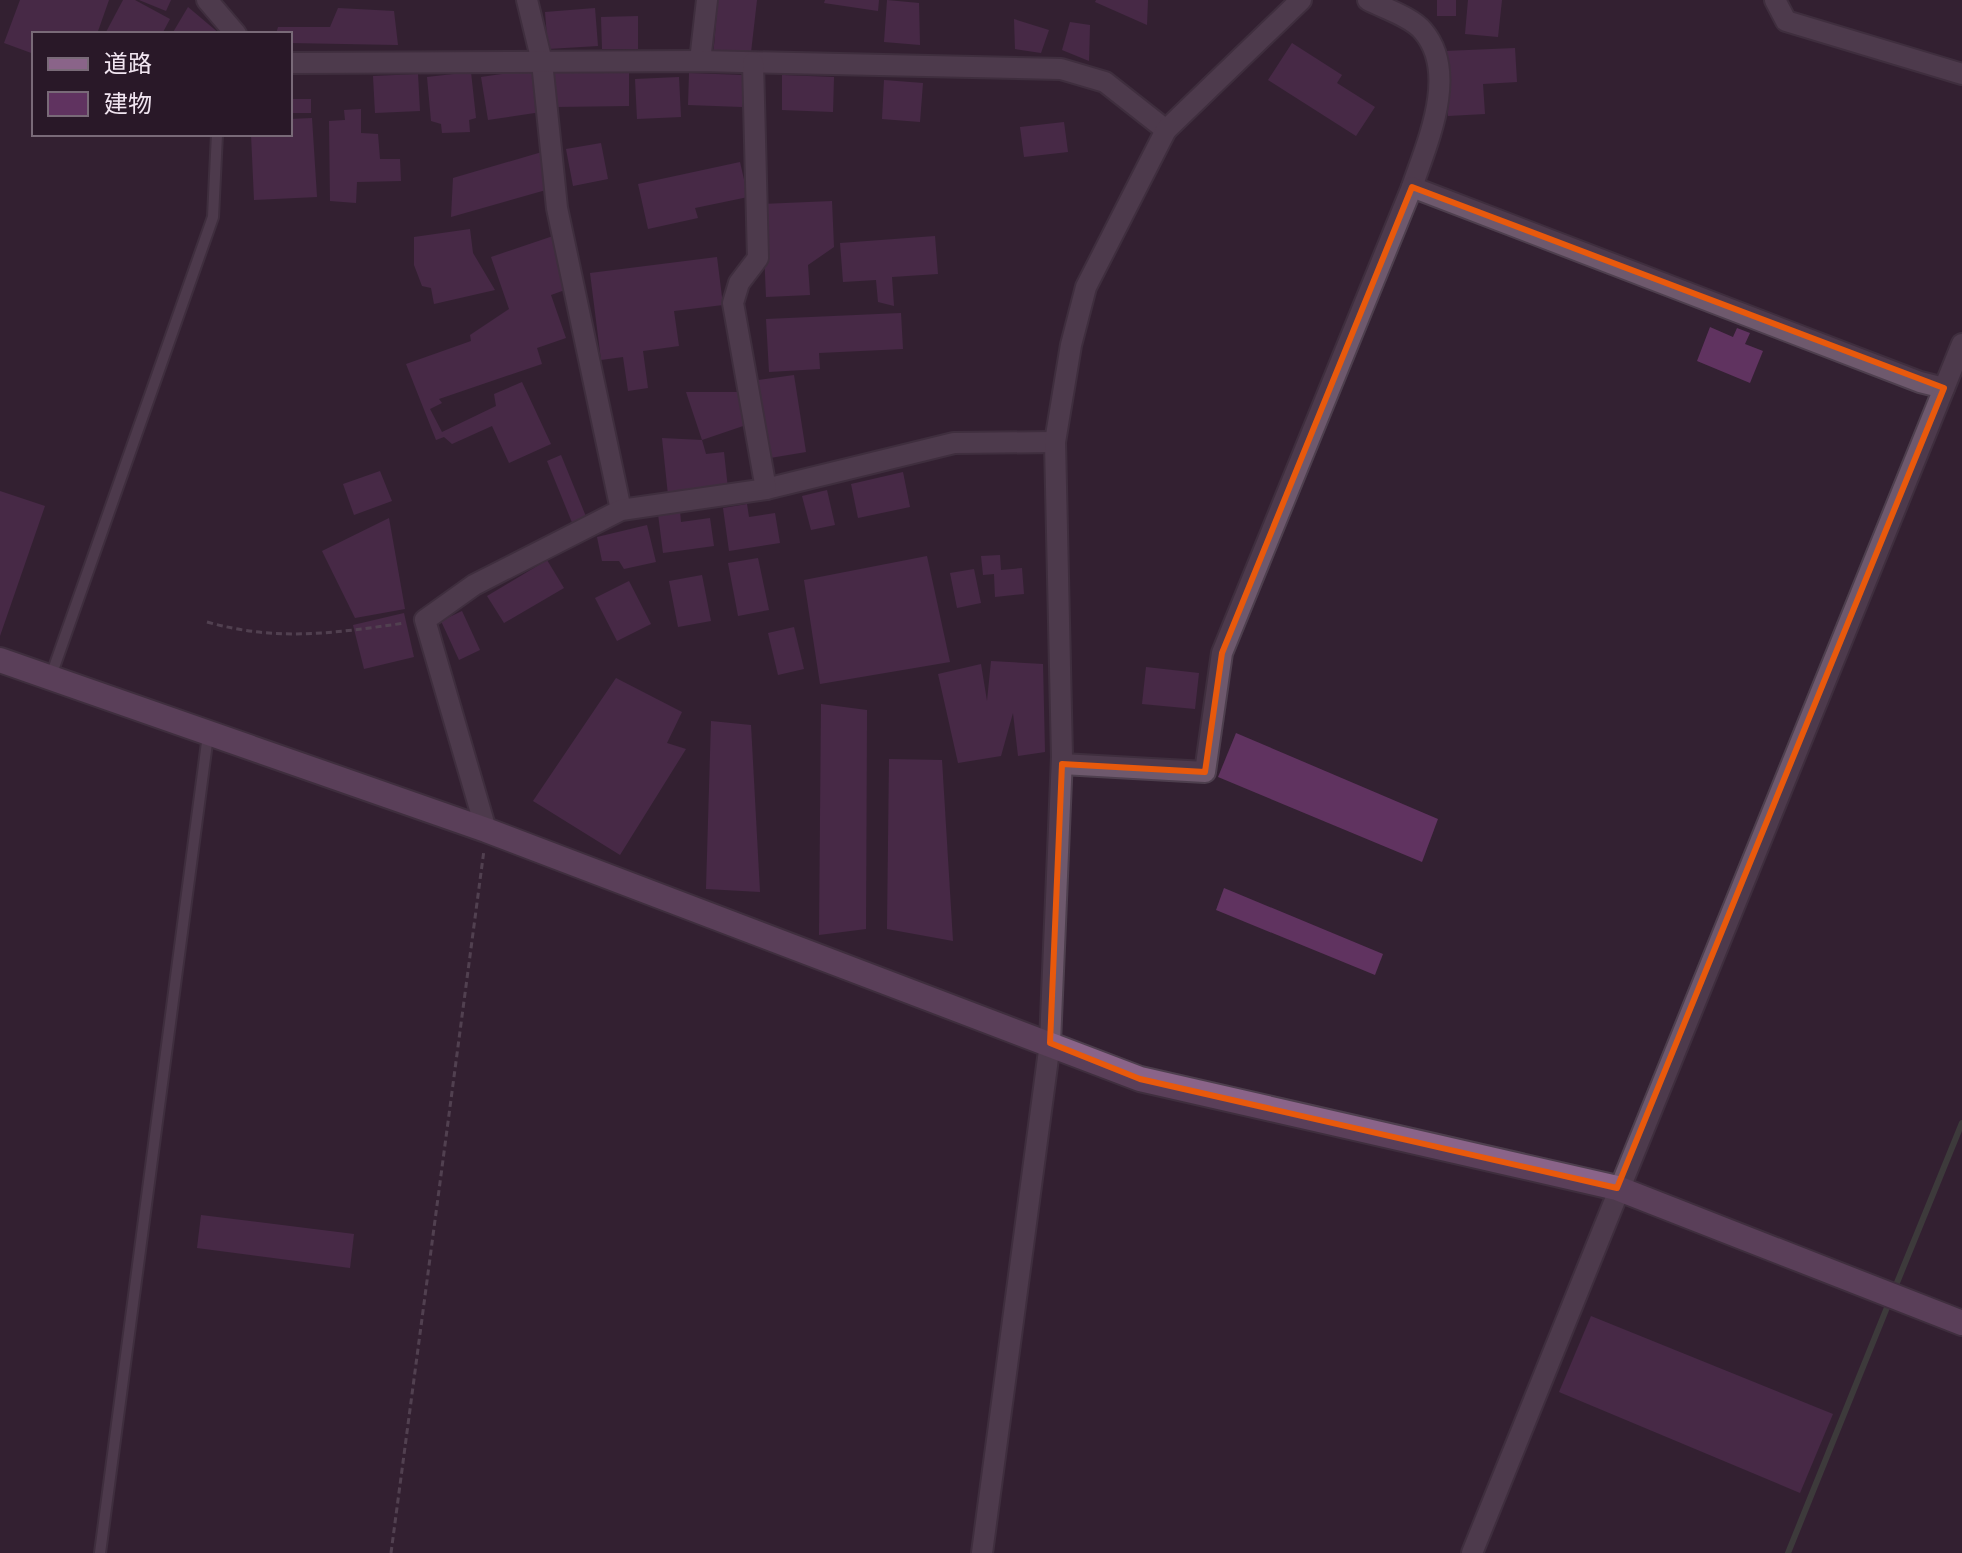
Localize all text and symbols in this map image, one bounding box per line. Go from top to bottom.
legend [32,32,292,136]
text: 道路 [104,51,152,81]
text: 建物 [104,91,152,121]

